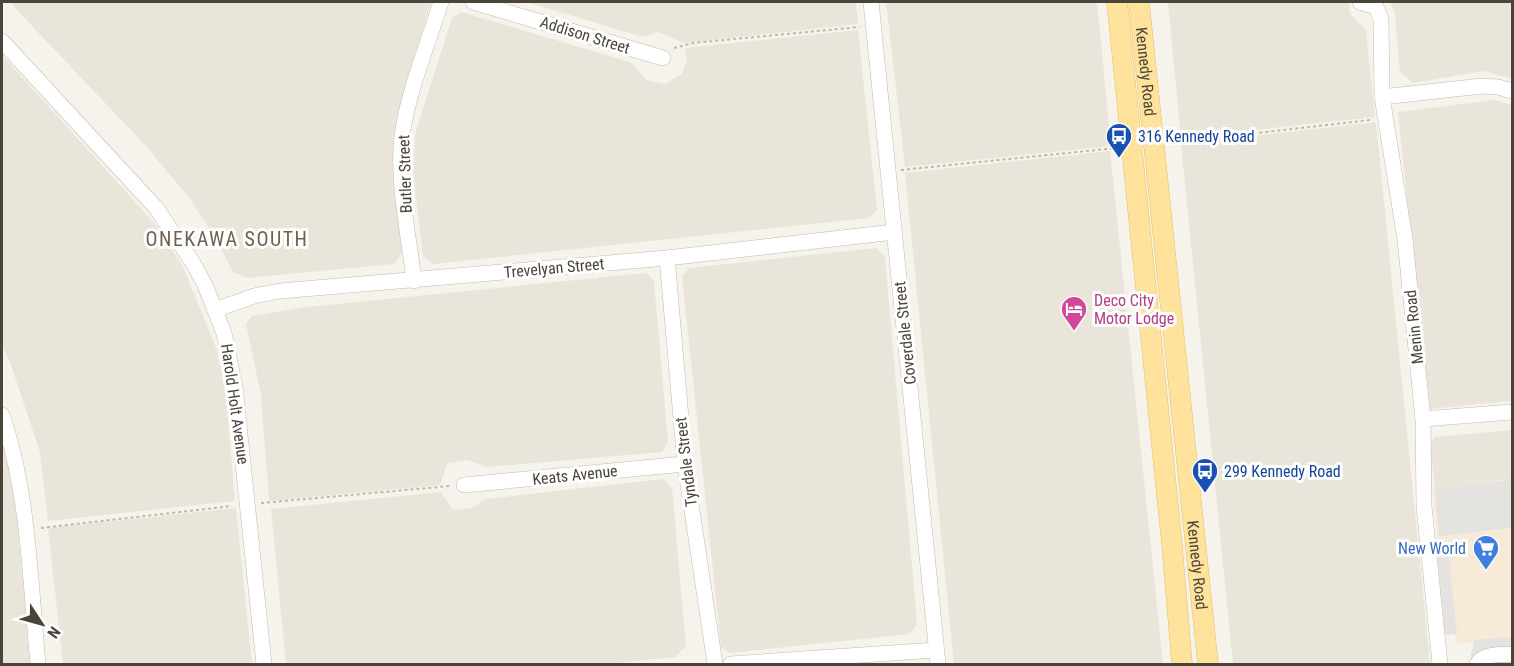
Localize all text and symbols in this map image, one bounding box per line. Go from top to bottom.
street label: Addison Street [538,12,633,58]
street label: Kennedy Road [1132,26,1160,117]
bus stop icon: 316 Kennedy Road [1104,121,1134,159]
place label: 316 Kennedy Road [1138,127,1255,146]
street label: Butler Street [394,134,416,214]
district label: ONEKAWA SOUTH [146,227,309,251]
street label: Trevelyan Street [503,254,605,282]
street label: Coverdale Street [890,280,920,386]
street label: Menin Road [1401,289,1427,365]
place label: Deco City Motor Lodge [1094,291,1174,328]
hotel icon: Deco City Motor Lodge [1059,294,1089,332]
street label: Harold Holt Avenue [217,342,253,466]
street label: Tyndale Street [671,416,701,508]
bus stop icon: 299 Kennedy Road [1190,456,1220,494]
street label: Keats Avenue [532,461,618,489]
place label: 299 Kennedy Road [1224,462,1341,481]
street label: Kennedy Road [1184,519,1212,610]
supermarket icon: New World [1471,533,1501,571]
place label: New World [1398,539,1466,558]
north arrow [12,594,72,654]
text: N [43,623,64,642]

